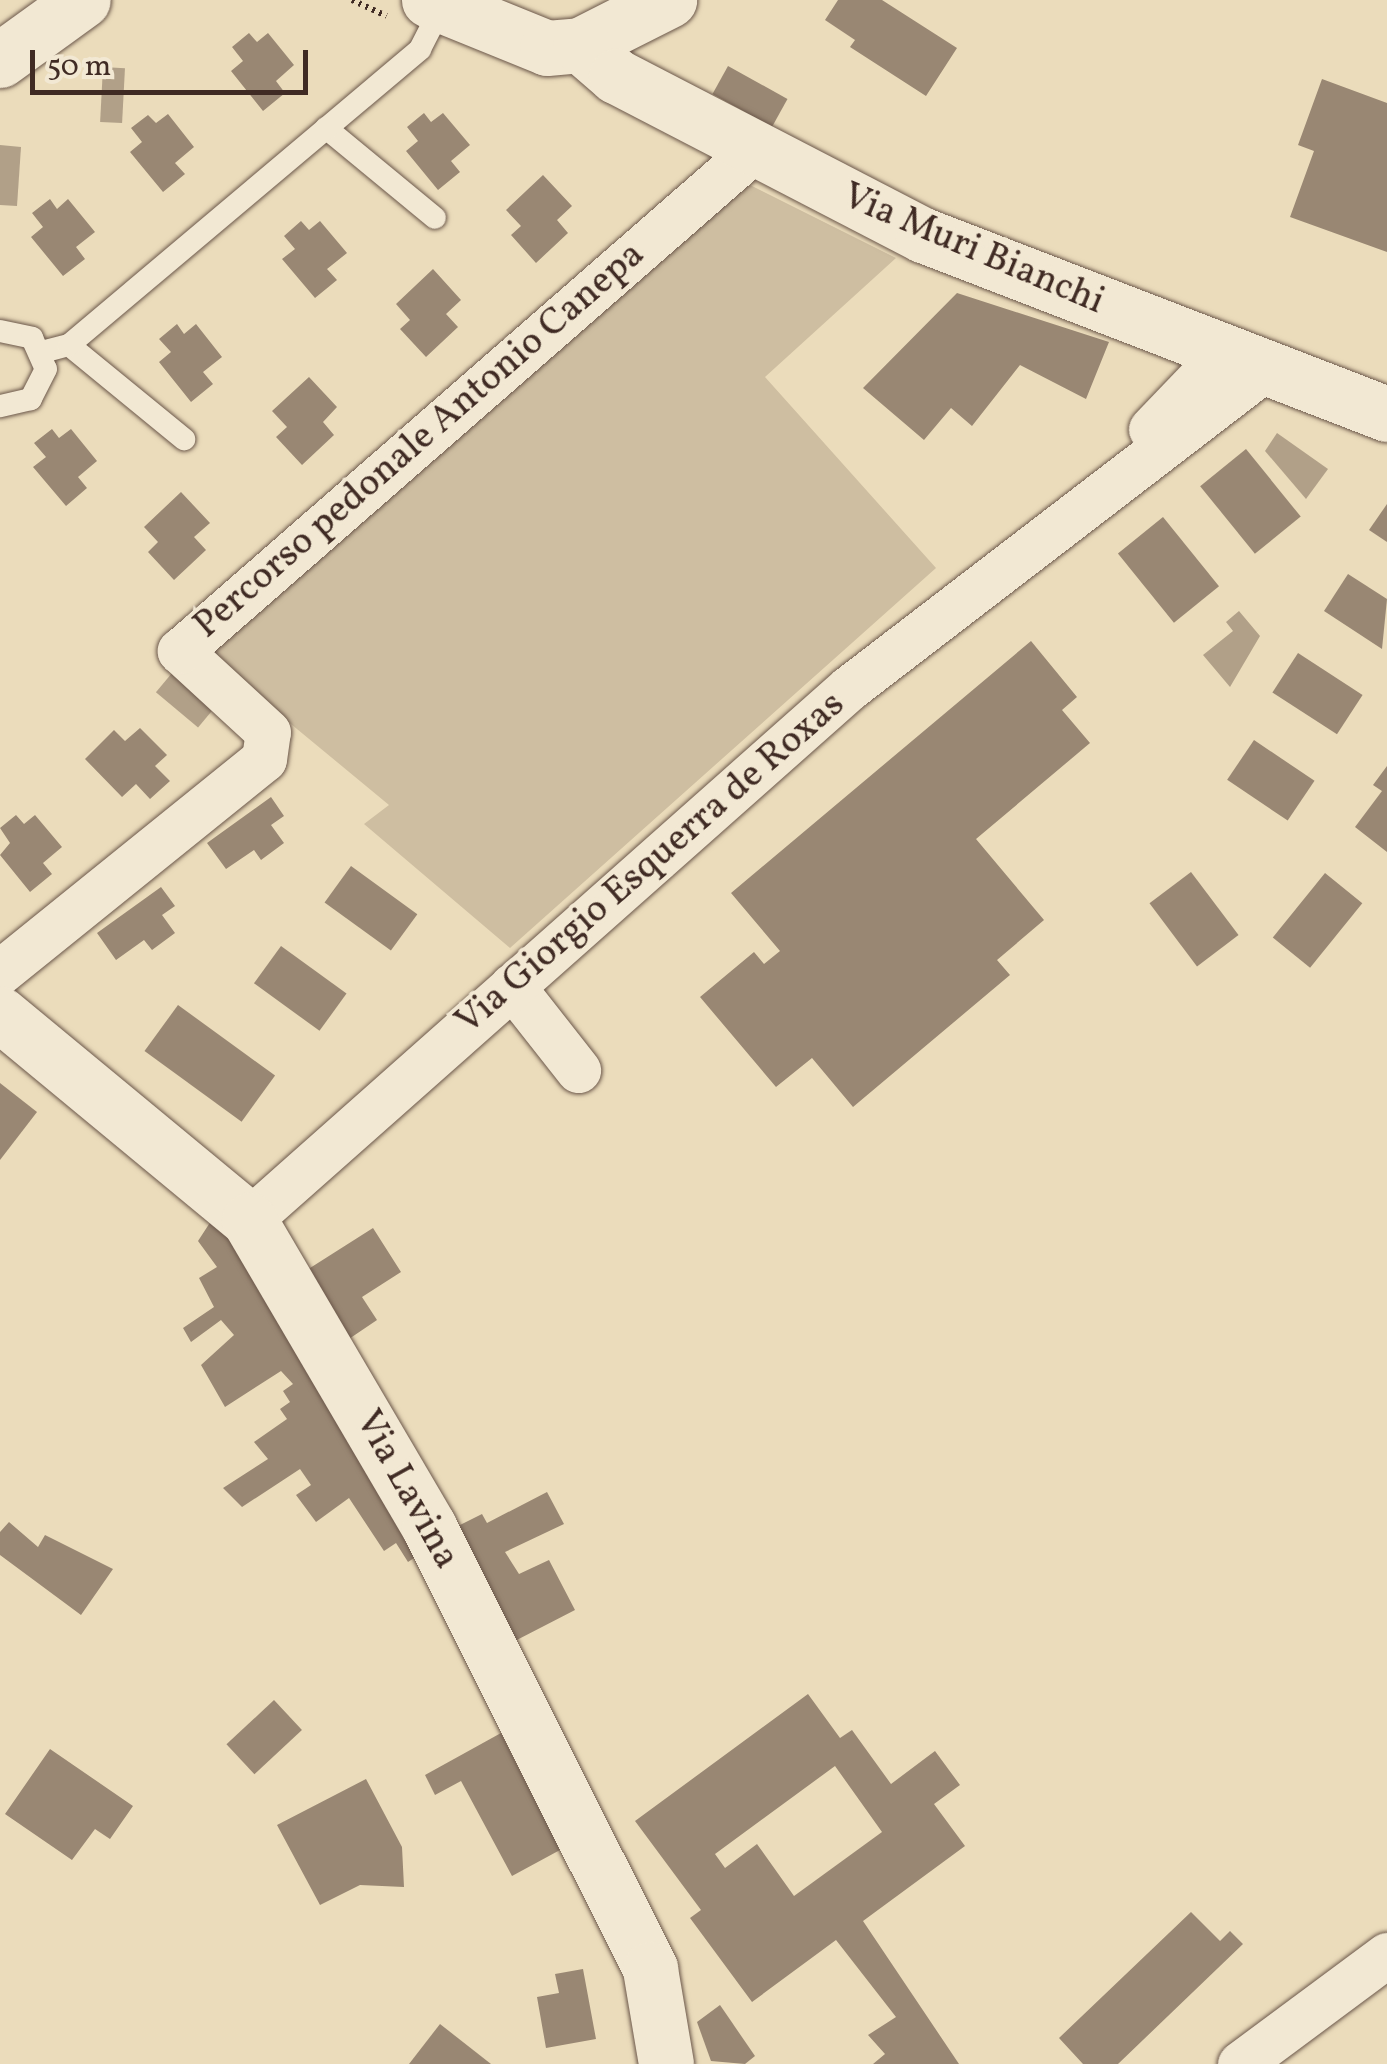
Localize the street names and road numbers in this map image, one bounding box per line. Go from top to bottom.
street label: Via Muri Bianchi [835,174,1111,326]
street label: Percorso pedonale Antonio Canepa [185,233,655,649]
street label: Via Giorgio Esquerra de Roxas [447,683,855,1045]
street label: Via Lavina [344,1403,468,1577]

